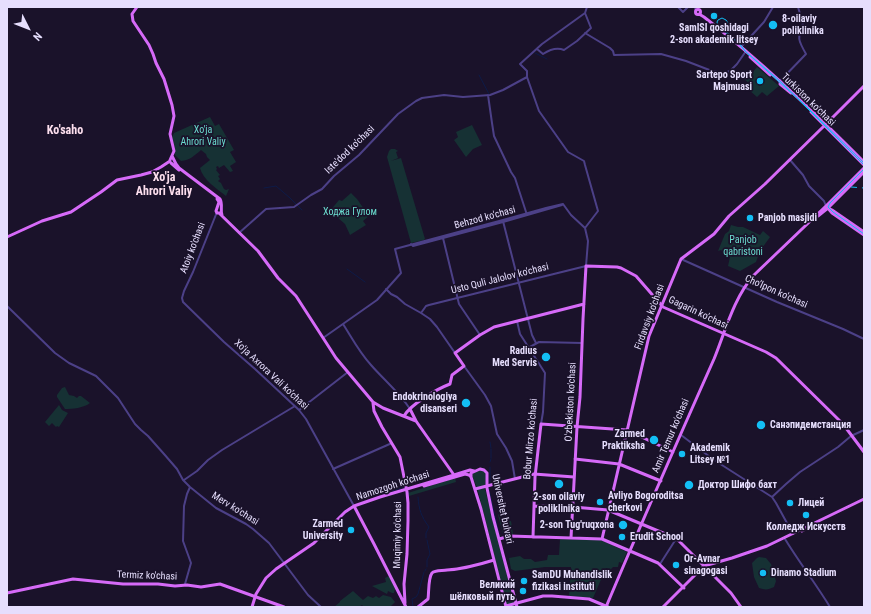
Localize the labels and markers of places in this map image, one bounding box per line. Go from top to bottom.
marker: SamISI qoshidagi 2-son akademik litsey [709,11,719,21]
place label: 8-oilaviy poliklinika [782,13,824,36]
marker: 8-oilaviy poliklinika [767,19,779,31]
place label: SamISI qoshidagi 2-son akademik litsey [670,22,758,46]
place label: Sartepo Sport Majmuasi [696,69,752,92]
marker: Sartepo Sport Majmuasi [755,76,765,86]
place label: Panjob masjidi [758,212,817,224]
marker: Panjob masjidi [745,213,755,223]
place label: Radius Med Servis [492,345,537,368]
marker: Radius Med Servis [540,351,552,363]
place label: Endokrinologiya disanseri [393,391,457,414]
marker: Endokrinologiya disanseri [460,397,472,409]
marker: Санэпидемстанция [755,419,767,431]
place label: Санэпидемстанция [770,419,851,431]
place label: Zarmed Praktiksha [602,428,645,452]
marker: Zarmed Praktiksha [648,434,660,446]
place label: Akademik Litsey №1 [690,442,730,466]
marker: Akademik Litsey №1 [677,449,687,459]
marker: 2-son oilaviy poliklinika [553,478,565,490]
marker: Доктор Шифо бахт [683,479,695,491]
place label: Доктор Шифо бахт [698,479,777,491]
place label: Avliyo Bogoroditsa cherkovi [608,490,683,514]
place label: 2-son oilaviy poliklinika [533,491,585,514]
marker: Avliyo Bogoroditsa cherkovi [595,497,605,507]
place label: Лицей [798,497,824,509]
marker: Лицей [785,498,795,508]
marker: Колледж Искусств [801,510,811,520]
place label: Zarmed University [303,518,343,542]
place label: 2-son Tug'ruqxona [540,519,614,531]
marker: 2-son Tug'ruqxona [617,519,629,531]
place label: Колледж Искусств [766,521,846,533]
marker: Zarmed University [346,525,356,535]
place label: Erudit School [630,531,683,543]
marker: Erudit School [617,532,627,542]
place label: Or-Avnar sinagogasi [684,553,728,576]
marker: Or-Avnar sinagogasi [671,560,681,570]
place label: Dinamo Stadium [771,567,836,579]
marker: Dinamo Stadium [758,568,768,578]
place label: SamDU Muhandislik fizikasi instituti [532,569,612,592]
marker: SamDU Muhandislik fizikasi instituti [519,576,529,586]
place label: Великий шёлковый путь [450,579,515,602]
marker: Великий шёлковый путь [518,586,528,596]

